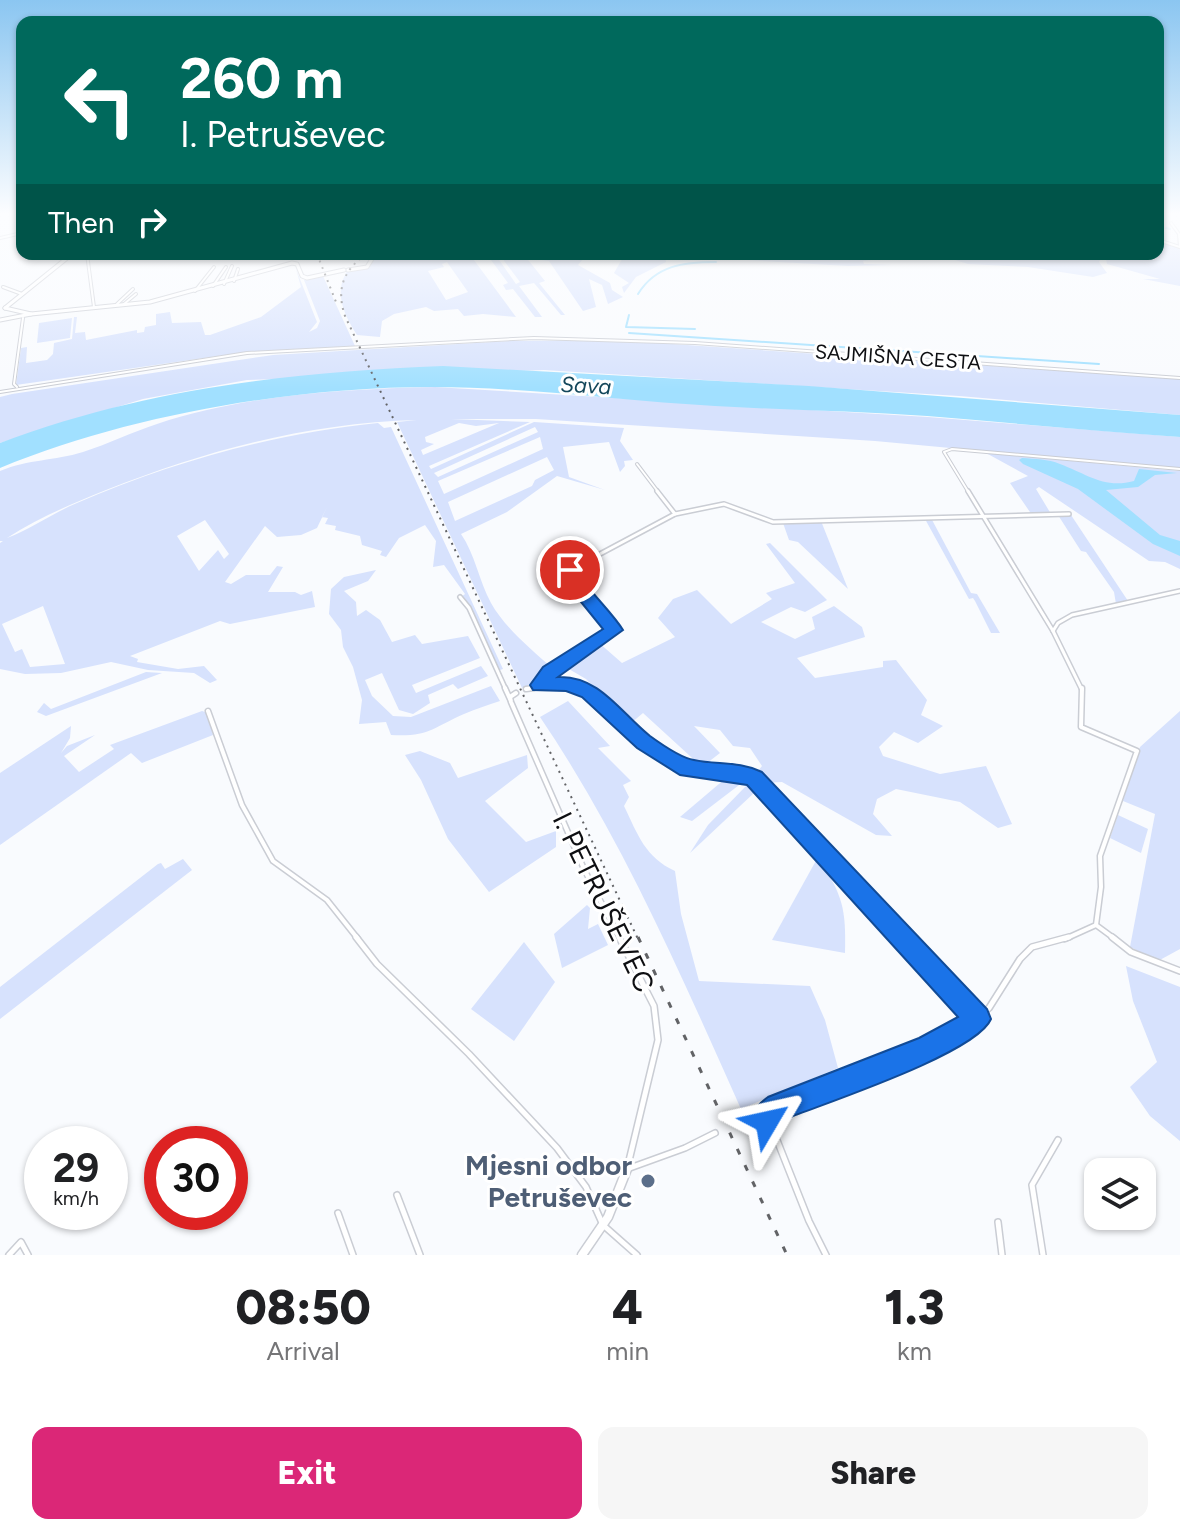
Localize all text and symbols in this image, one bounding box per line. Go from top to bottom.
text: 260 m [180,45,343,112]
icon: left [48,48,152,152]
text: I. Petruševec [180,113,386,156]
icon: right [130,200,174,244]
text: Then [48,204,114,241]
street label: SAJMIŠNA CESTA [814,339,982,375]
water label: Sava [560,371,612,400]
pin [536,536,604,604]
icon: arrive [548,548,592,592]
street label: I. PETRUŠEVEC [546,807,662,997]
position arrow [725,1080,809,1164]
speed limit sign: 30 [144,1126,248,1230]
text: 29 [53,1144,99,1192]
place label: Mjesni odbor Petruševec [465,1148,632,1214]
map controls [1084,1158,1156,1230]
button: layers [1084,1158,1156,1230]
marker: Mjesni odbor Petruševec [639,1172,657,1190]
text: km/h [53,1186,99,1210]
text: 08:50 [235,1278,371,1336]
text: 4 [612,1278,643,1336]
text: 1.3 [884,1278,945,1336]
text: Arrival [266,1335,340,1367]
text: min [606,1335,649,1367]
text: km [897,1335,932,1367]
button: Exit [32,1427,582,1519]
button: Share [598,1427,1148,1519]

